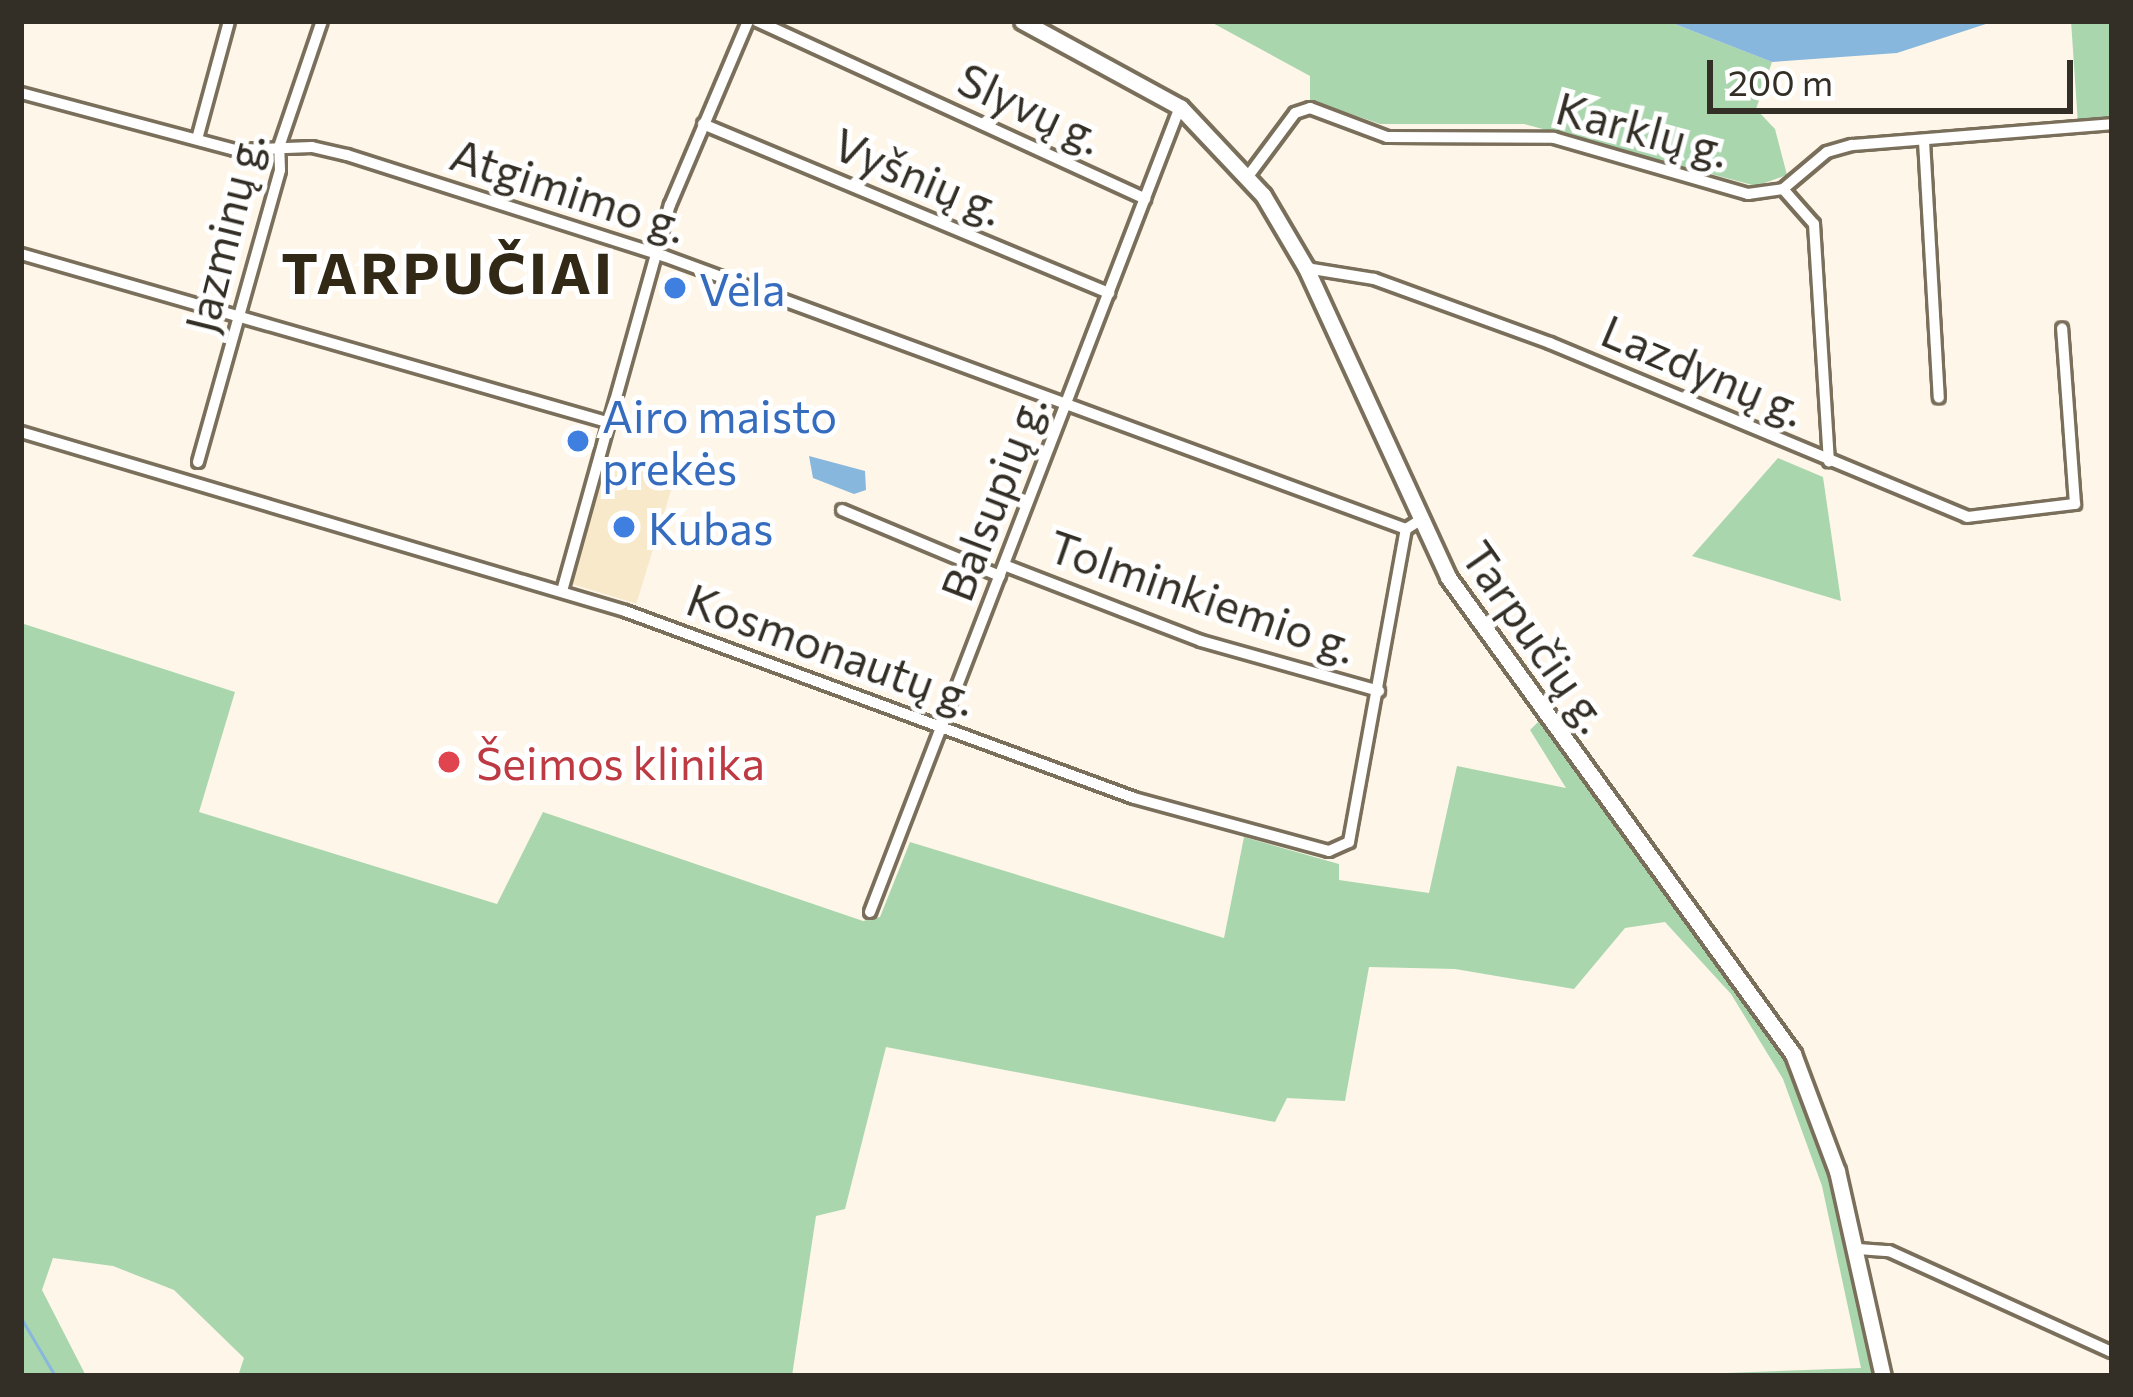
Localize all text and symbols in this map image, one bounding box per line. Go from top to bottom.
scale bar [1713,36,2079,110]
street label: Slyvų g. [950,50,1112,164]
text: 200 m [1728,59,1833,103]
street label: Karklų g. [1551,79,1735,177]
street label: Vyšnių g. [826,115,1012,235]
street label: Jazminų g. [172,126,274,338]
street label: Atgimimo g. [445,126,693,252]
district label: TARPUČIAI [281,238,615,306]
place label: Vėla [699,261,785,315]
marker: Vėla [662,275,688,301]
street label: Lazdynų g. [1594,302,1814,436]
street label: Balsupių g. [928,386,1056,608]
place label: Airo maisto prekės [602,388,837,494]
marker: Airo maisto prekės [565,428,591,454]
place label: Kubas [648,500,773,554]
marker: Kubas [611,514,637,540]
street label: Tolminkiemio g. [1042,517,1364,673]
street label: Tarpučių g. [1452,530,1622,742]
street label: Kosmonautų g. [680,571,984,725]
place label: Šeimos klinika [476,735,765,789]
marker: Šeimos klinika [433,746,465,778]

